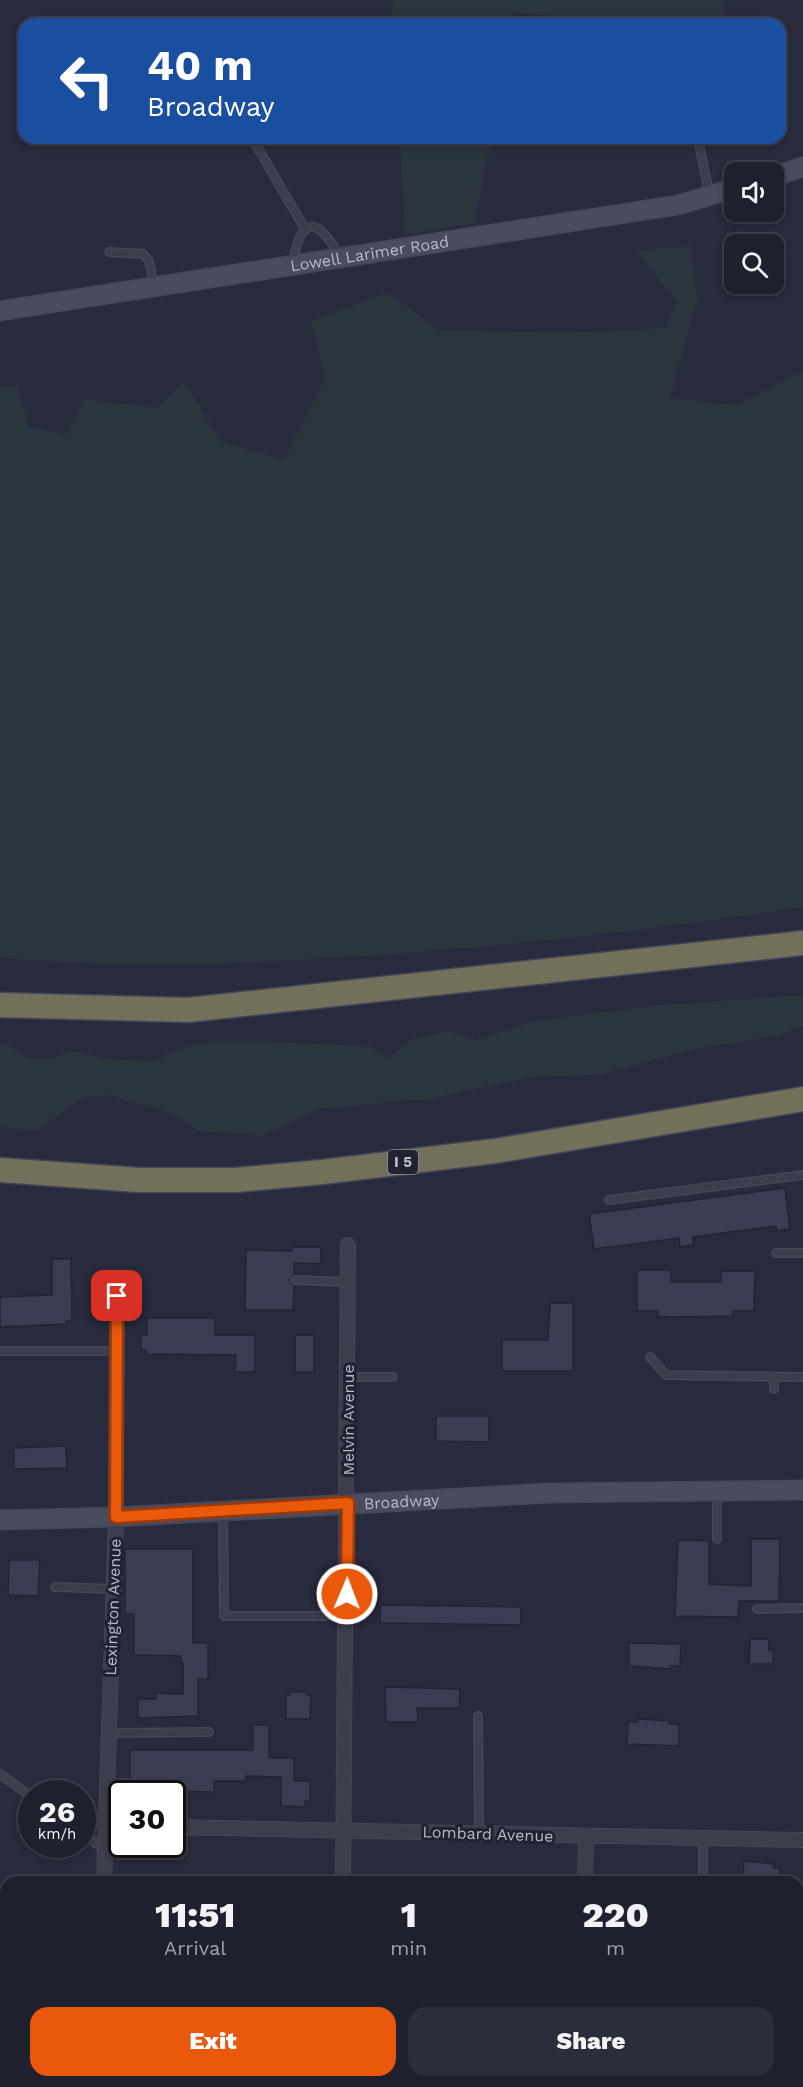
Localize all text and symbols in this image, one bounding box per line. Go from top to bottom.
text: 40 m [147,41,253,90]
icon: left [48,42,126,120]
text: Broadway [147,91,274,123]
map controls [724,162,784,294]
button: sound [724,162,784,222]
street label: Lowell Larimer Road [289,231,450,275]
button: search [724,234,784,294]
road number: I 5 [388,1150,418,1174]
pin [91,1270,142,1321]
icon: arrive [100,1279,133,1312]
street label: Melvin Avenue [339,1364,358,1476]
street label: Broadway [363,1490,440,1513]
street label: Lexington Avenue [101,1538,125,1676]
position arrow [315,1562,379,1626]
speed limit sign: 30 [108,1780,186,1858]
text: 26 [39,1794,75,1829]
street label: Lombard Avenue [422,1822,554,1846]
text: km/h [38,1825,76,1843]
text: 11:51 [155,1894,235,1936]
text: 1 [401,1894,417,1936]
text: 220 [582,1894,649,1936]
text: Arrival [164,1936,226,1960]
text: min [390,1936,427,1960]
text: m [606,1936,625,1960]
button: Exit [30,2007,396,2076]
button: Share [408,2007,774,2076]

